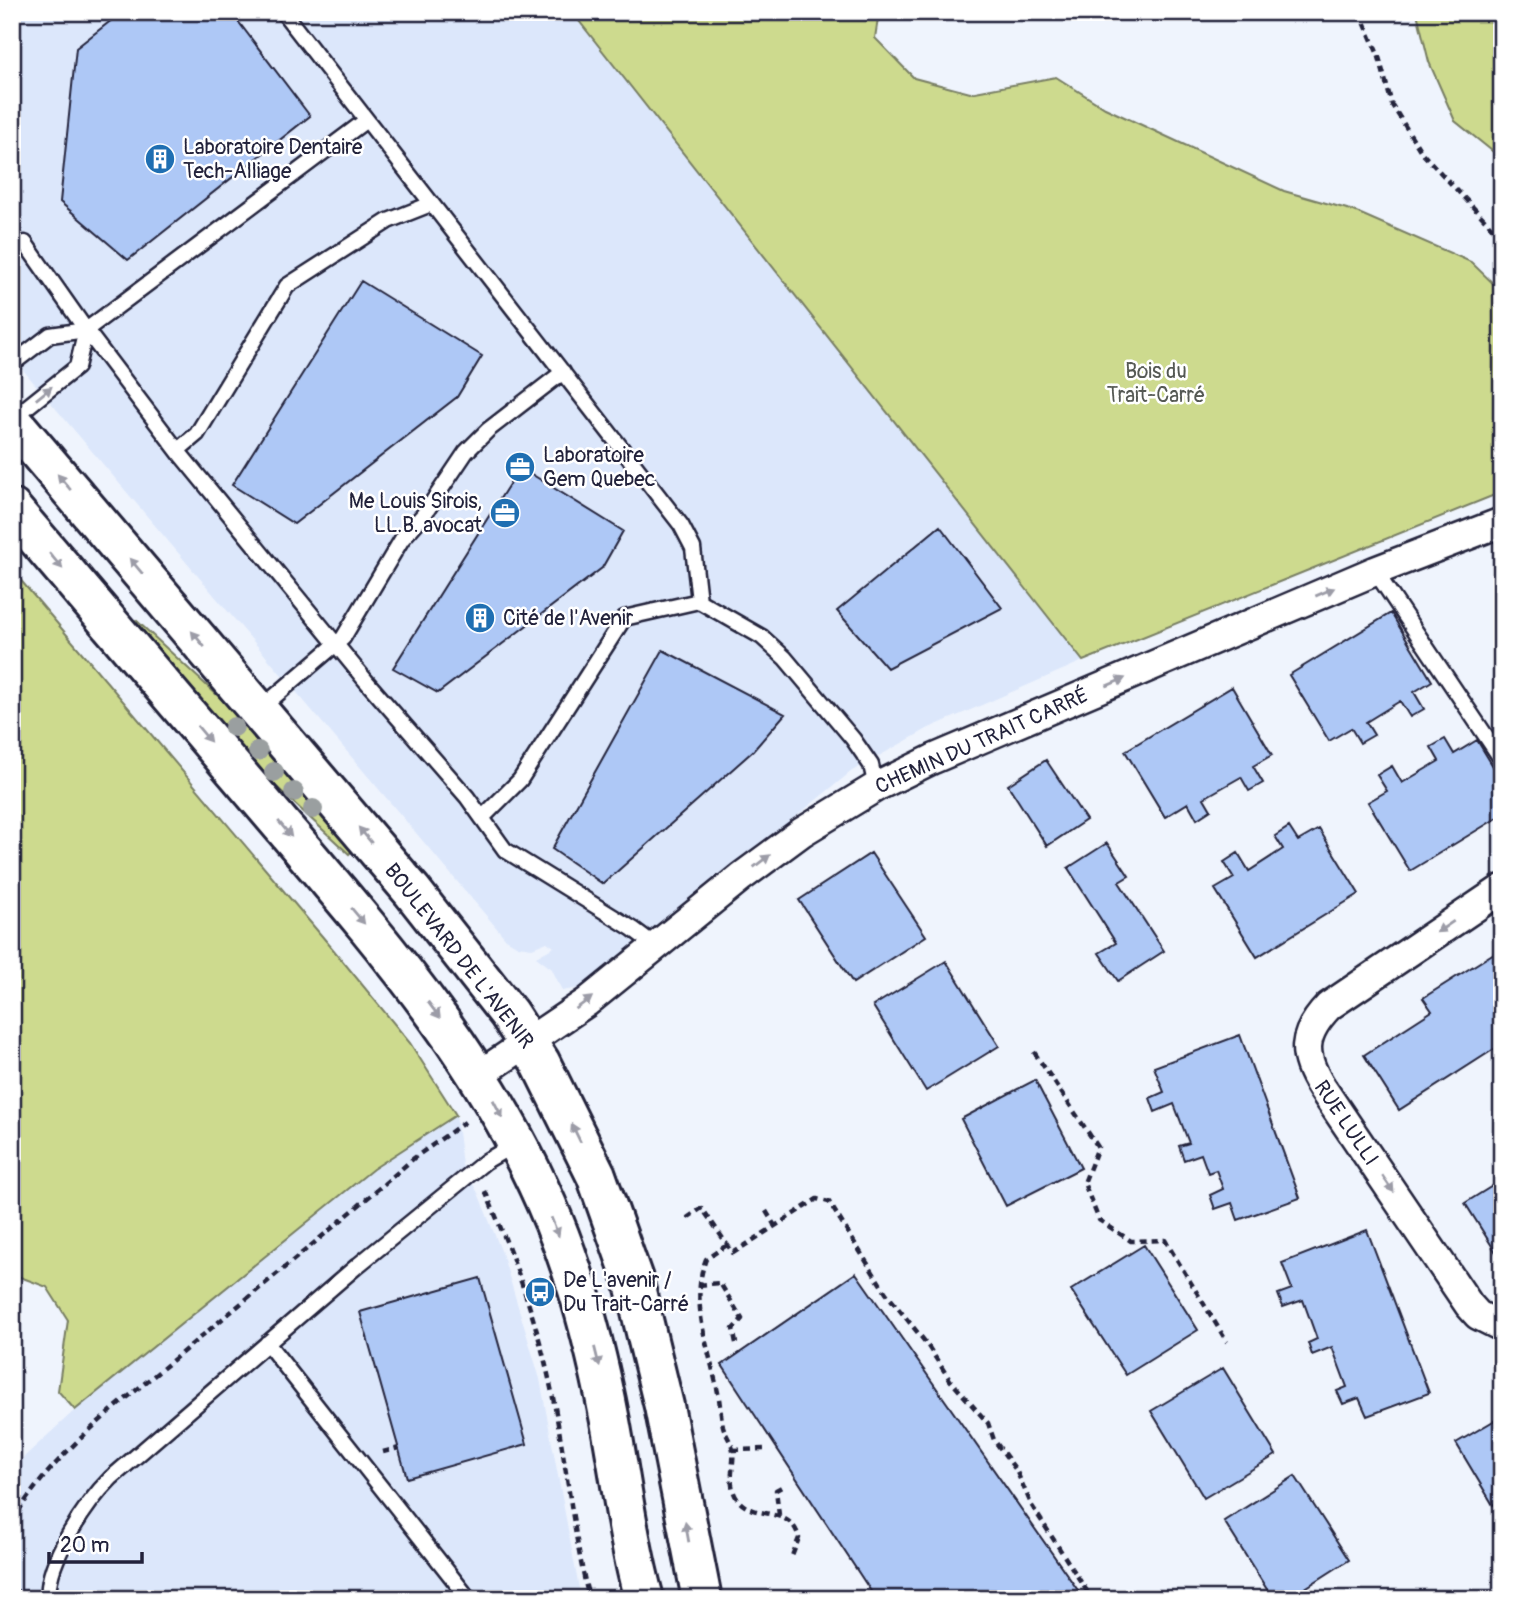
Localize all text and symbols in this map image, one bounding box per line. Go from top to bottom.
place label: Laboratoire Dentaire Tech-Alliage [183,134,363,185]
building icon: Laboratoire Dentaire Tech-Alliage [143,142,177,176]
park label: Bois du Trait-Carré [1107,358,1205,409]
one-way arrow [35,385,53,400]
place label: Laboratoire Gem Quebec [543,442,655,493]
office icon: Laboratoire Gem Quebec [503,450,537,484]
one-way arrow [57,473,72,490]
place label: Me Louis Sirois, LL.B. avocat [349,488,483,539]
office icon: Me Louis Sirois, LL.B. avocat [488,496,522,530]
one-way arrow [49,552,64,570]
one-way arrow [128,557,144,575]
one-way arrow [1315,586,1336,597]
building icon: Cité de l'Avenir [463,601,497,635]
place label: Cité de l'Avenir [503,605,634,632]
one-way arrow [191,631,206,648]
one-way arrow [1106,676,1127,687]
street label: CHEMIN DU TRAIT CARRÉ [871,682,1093,800]
one-way arrow [196,726,211,743]
one-way arrow [277,821,292,838]
one-way arrow [357,826,373,844]
one-way arrow [752,854,770,869]
street label: BOULEVARD DE L'AVENIR [378,858,540,1054]
one-way arrow [350,907,365,924]
one-way arrow [1436,920,1454,934]
one-way arrow [575,997,593,1011]
one-way arrow [427,1001,441,1019]
street label: RUE LULLI [1308,1075,1384,1171]
one-way arrow [492,1099,504,1119]
one-way arrow [571,1123,582,1143]
one-way arrow [1381,1175,1395,1193]
one-way arrow [550,1217,561,1238]
place label: De L'avenir / Du Trait-Carré [563,1267,689,1318]
bus stop icon: De L'avenir / Du Trait-Carré [523,1275,557,1309]
one-way arrow [592,1346,603,1368]
scale bar [49,1520,142,1564]
one-way arrow [681,1521,692,1543]
text: 20 m [60,1532,109,1559]

